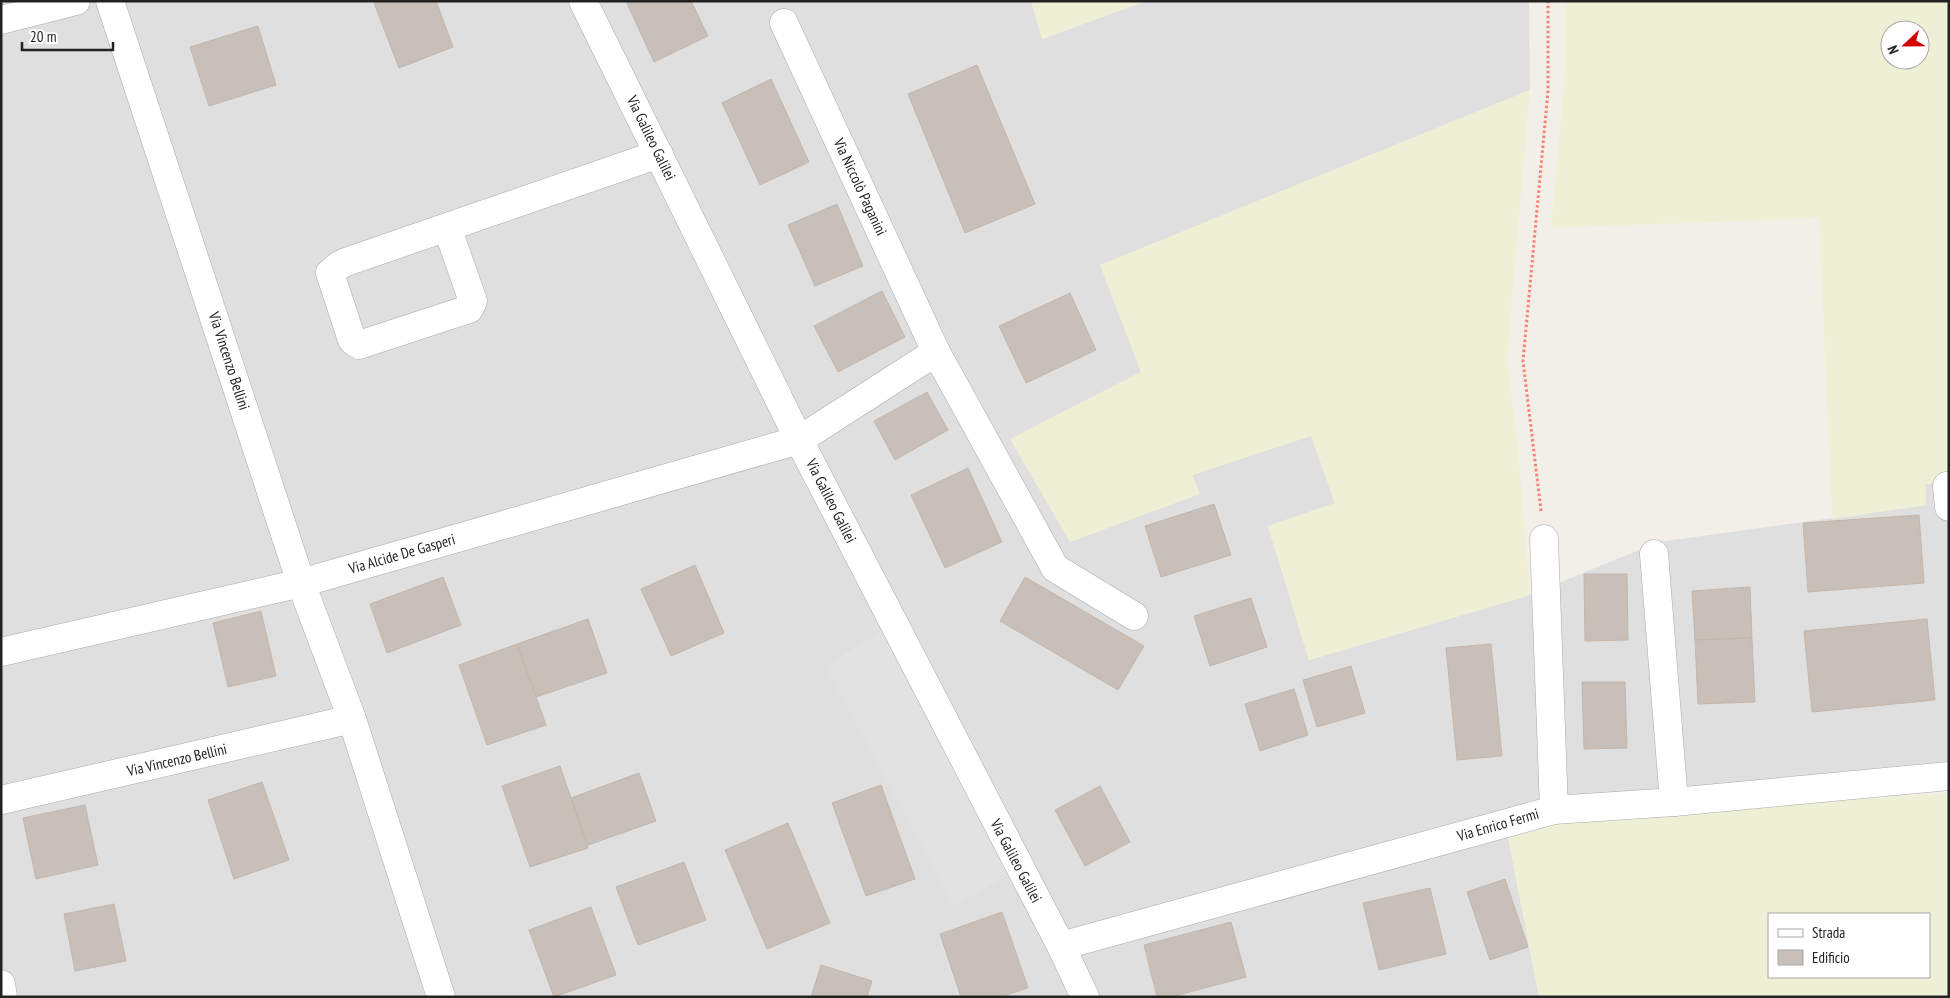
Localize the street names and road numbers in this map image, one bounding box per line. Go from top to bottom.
street label: Via Galileo Galilei [622,91,680,183]
street label: Via Niccolò Paganini [829,134,891,238]
street label: Via Vincenzo Bellini [204,308,254,412]
street label: Via Galileo Galilei [802,455,861,546]
street label: Via Alcide De Gasperi [345,529,457,578]
street label: Via Vincenzo Bellini [124,739,229,780]
street label: Via Enrico Fermi [1454,804,1541,846]
street label: Via Galileo Galilei [986,815,1046,906]

